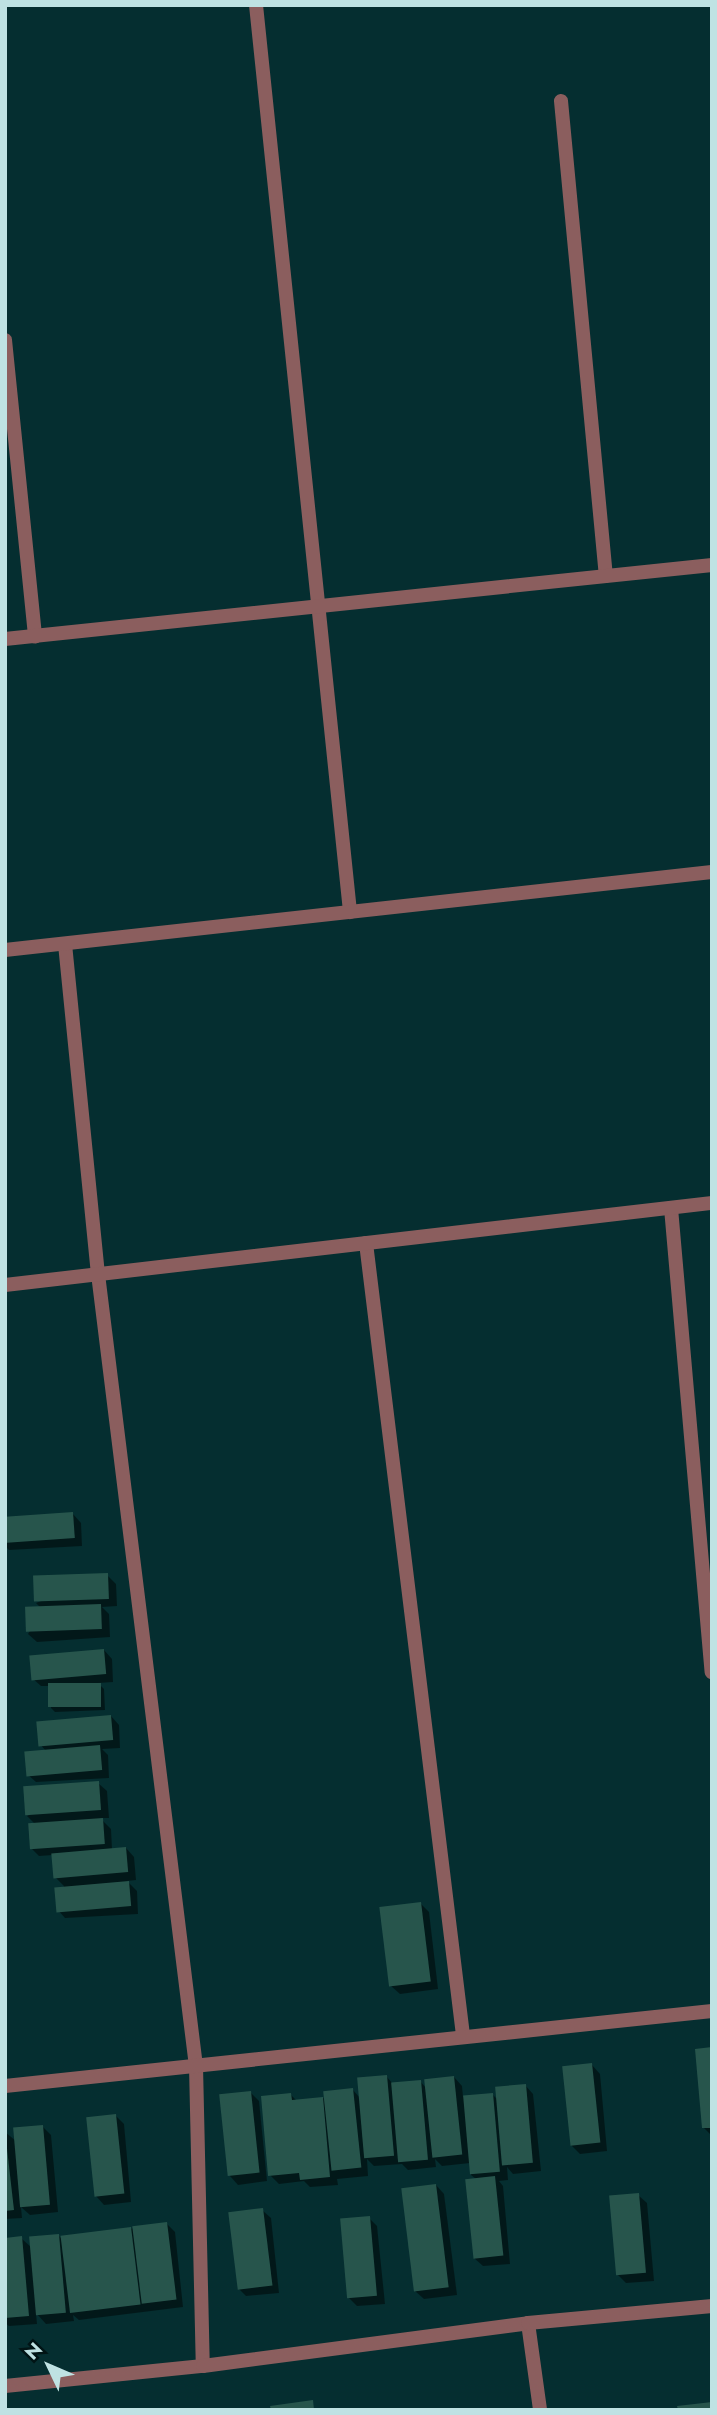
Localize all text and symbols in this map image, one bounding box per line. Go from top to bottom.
north arrow [14,2331,84,2401]
text: N [19,2336,48,2366]

